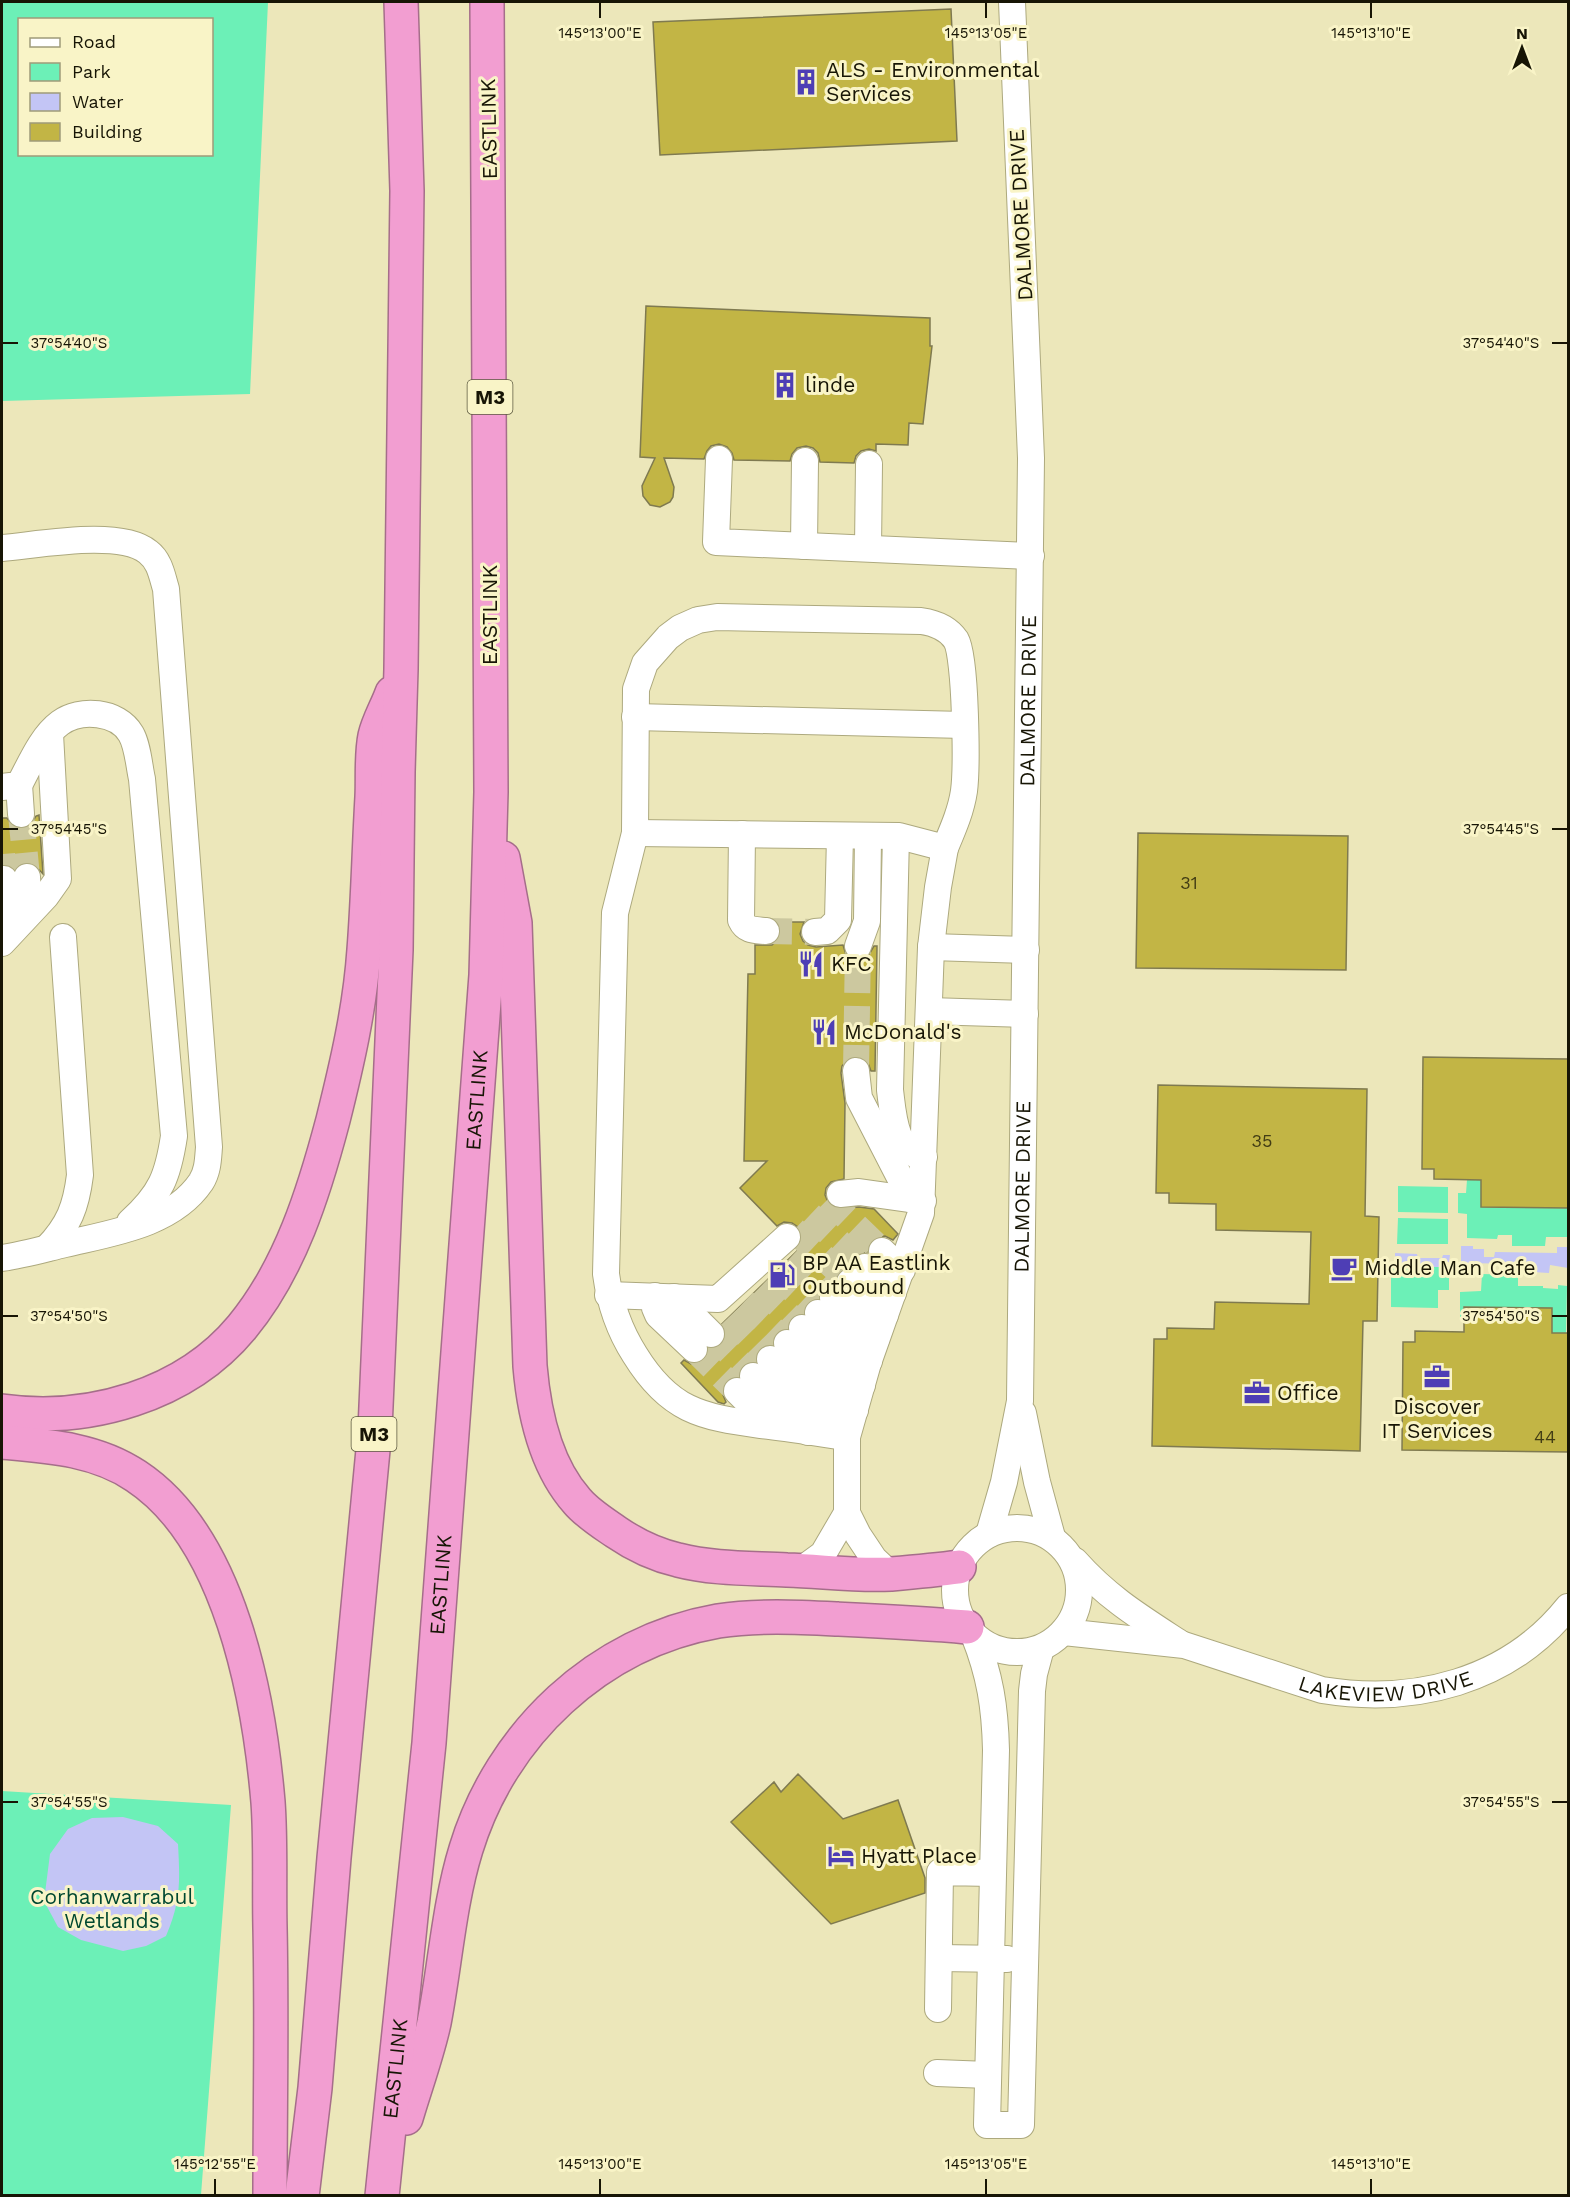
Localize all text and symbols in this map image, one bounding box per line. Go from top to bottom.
legend [18,18,213,156]
north arrow [1492,18,1552,78]
text: 145°13'00"E [558,24,642,42]
text: 145°13'05"E [945,24,1027,42]
text: 145°13'10"E [1331,24,1411,42]
text: N [1516,24,1528,43]
text: Road [72,31,116,52]
place label: ALS - Environmental Services [826,57,1040,106]
text: Park [72,61,111,82]
building icon: ALS - Environmental Services [791,67,821,97]
street label: EASTLINK [475,78,502,180]
text: Water [72,91,124,112]
text: Building [72,121,142,142]
street label: DALMORE DRIVE [1004,129,1037,301]
text: 37°54'40"S [31,334,107,352]
text: 37°54'40"S [1463,334,1539,352]
building icon: linde [770,370,800,400]
place label: linde [805,372,855,397]
road number: M3 [468,380,512,414]
street label: EASTLINK [477,564,502,665]
street label: DALMORE DRIVE [1014,615,1041,787]
text: 37°54'45"S [31,820,107,838]
text: 37°54'45"S [1463,820,1539,838]
house number: 31 [1180,872,1198,893]
restaurant icon: KFC [796,949,826,979]
place label: KFC [831,951,872,976]
restaurant icon: McDonald's [809,1017,839,1047]
place label: McDonald's [844,1019,961,1044]
street label: EASTLINK [460,1049,492,1151]
street label: DALMORE DRIVE [1008,1101,1036,1273]
house number: 35 [1252,1130,1272,1151]
place label: BP AA Eastlink Outbound [802,1250,951,1299]
cafe icon: Middle Man Cafe [1329,1253,1359,1283]
place label: Middle Man Cafe [1364,1255,1536,1280]
fuel station icon: BP AA Eastlink Outbound [767,1260,797,1290]
text: 37°54'50"S [30,1307,108,1325]
text: 37°54'50"S [1462,1307,1540,1325]
office icon: Discover IT Services [1422,1362,1452,1392]
office icon: Office [1242,1378,1272,1408]
place label: Office [1277,1380,1339,1405]
place label: Discover IT Services [1381,1394,1493,1443]
road number: M3 [352,1417,397,1451]
house number: 44 [1534,1426,1556,1447]
street label: EASTLINK [424,1534,456,1636]
street label: LAKEVIEW DRIVE [1296,1665,1476,1706]
text: 37°54'55"S [30,1793,108,1811]
text: 37°54'55"S [1462,1793,1540,1811]
hotel icon: Hyatt Place [826,1841,856,1871]
place label: Hyatt Place [861,1843,977,1868]
park label: Corhanwarrabul Wetlands [30,1884,194,1933]
street label: EASTLINK [377,2017,412,2120]
text: 145°12'55"E [174,2155,256,2173]
text: 145°13'00"E [558,2155,642,2173]
text: 145°13'05"E [945,2155,1027,2173]
text: 145°13'10"E [1331,2155,1411,2173]

